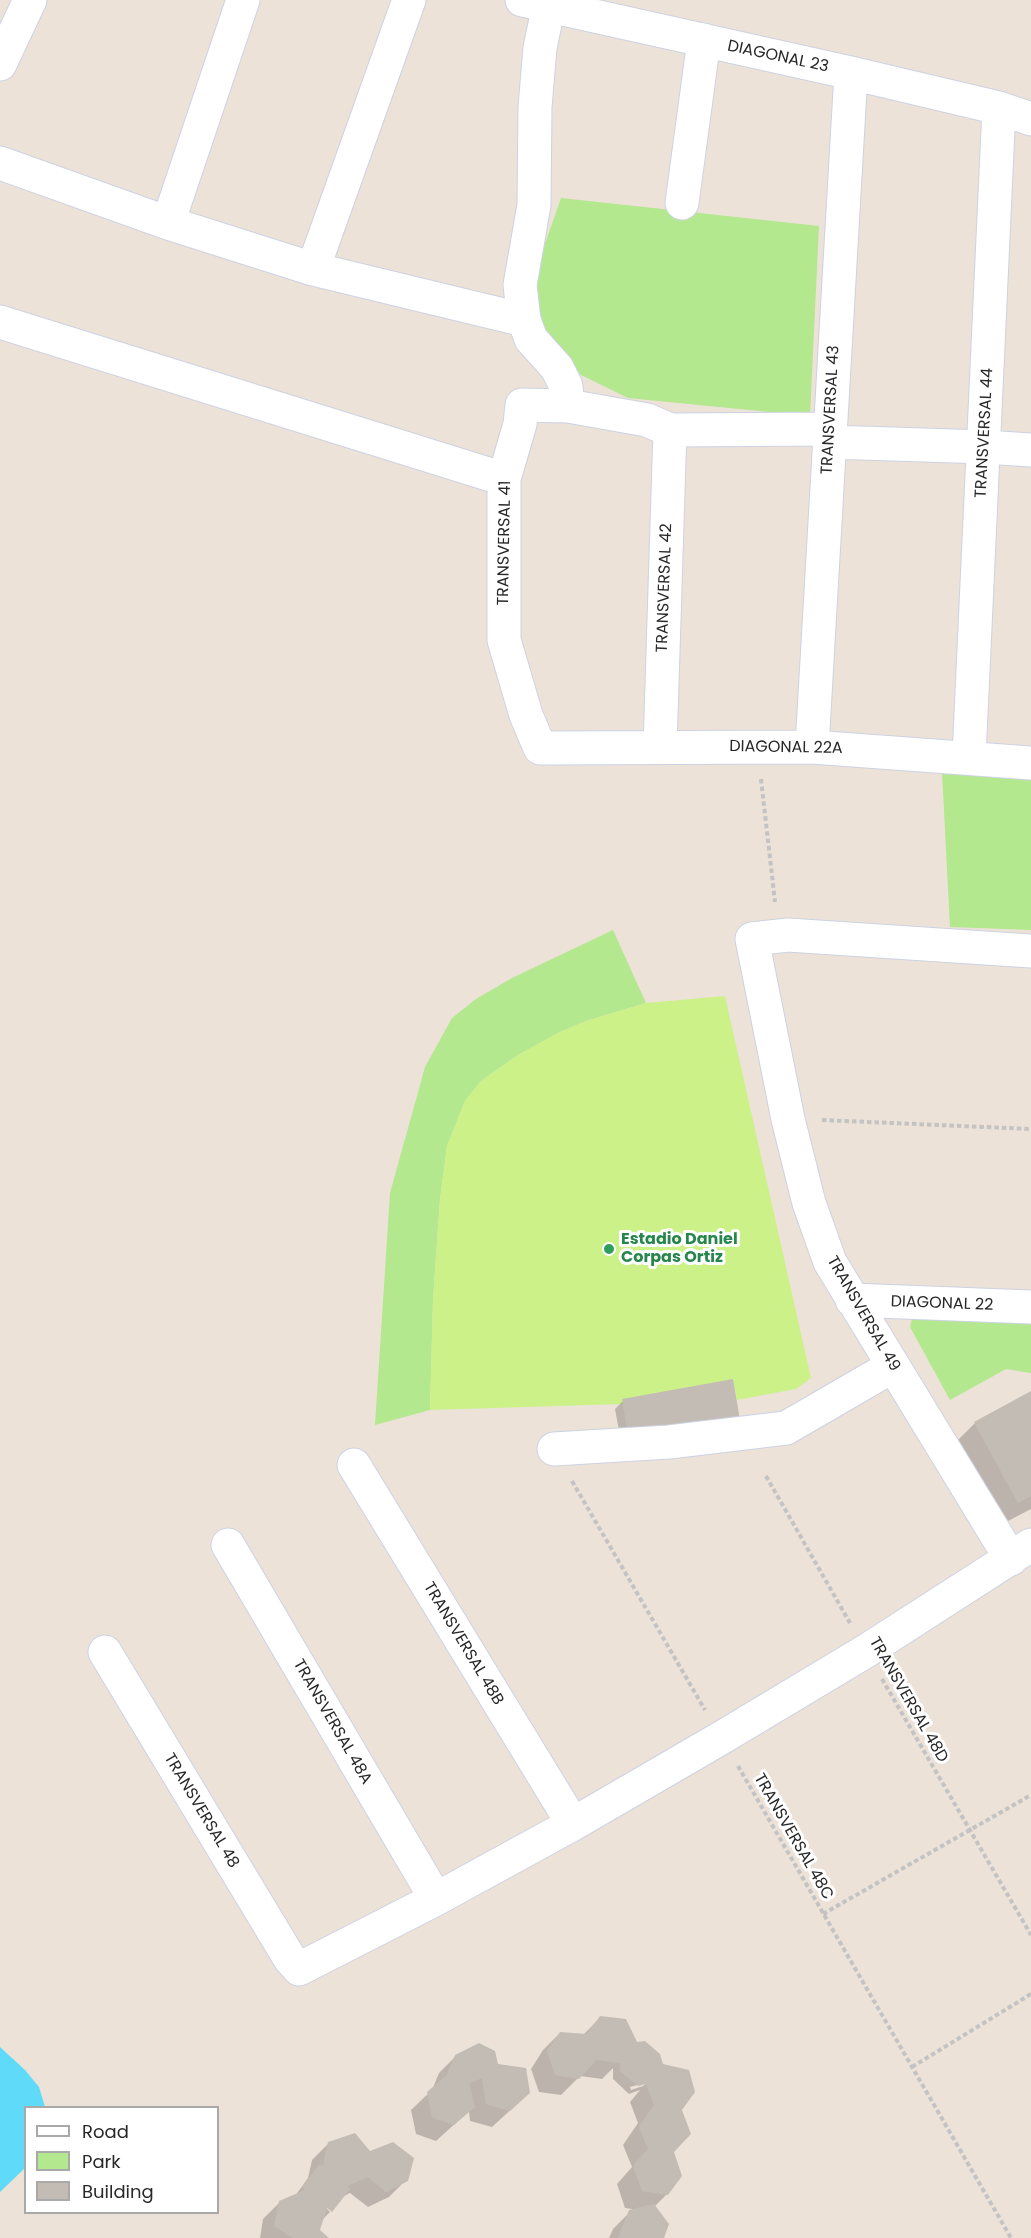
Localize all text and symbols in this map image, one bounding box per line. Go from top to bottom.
street label: DIAGONAL 23 [726,37,830,77]
street label: TRANSVERSAL 43 [818,345,844,475]
street label: TRANSVERSAL 44 [972,368,998,498]
street label: TRANSVERSAL 41 [494,480,516,606]
street label: TRANSVERSAL 42 [653,523,677,653]
street label: DIAGONAL 22A [729,737,843,759]
place label: Estadio Daniel Corpas Ortiz [621,1230,738,1268]
marker: Estadio Daniel Corpas Ortiz [602,1242,616,1256]
street label: TRANSVERSAL 49 [822,1253,904,1375]
street label: DIAGONAL 22 [890,1293,994,1315]
street label: TRANSVERSAL 48B [419,1579,507,1709]
street label: TRANSVERSAL 48D [864,1634,952,1766]
street label: TRANSVERSAL 48A [288,1656,376,1788]
street label: TRANSVERSAL 48 [159,1750,243,1872]
street label: TRANSVERSAL 48C [749,1771,837,1903]
legend [24,2106,219,2214]
text: Road [82,2119,129,2144]
text: Park [82,2149,121,2174]
text: Building [82,2179,154,2204]

